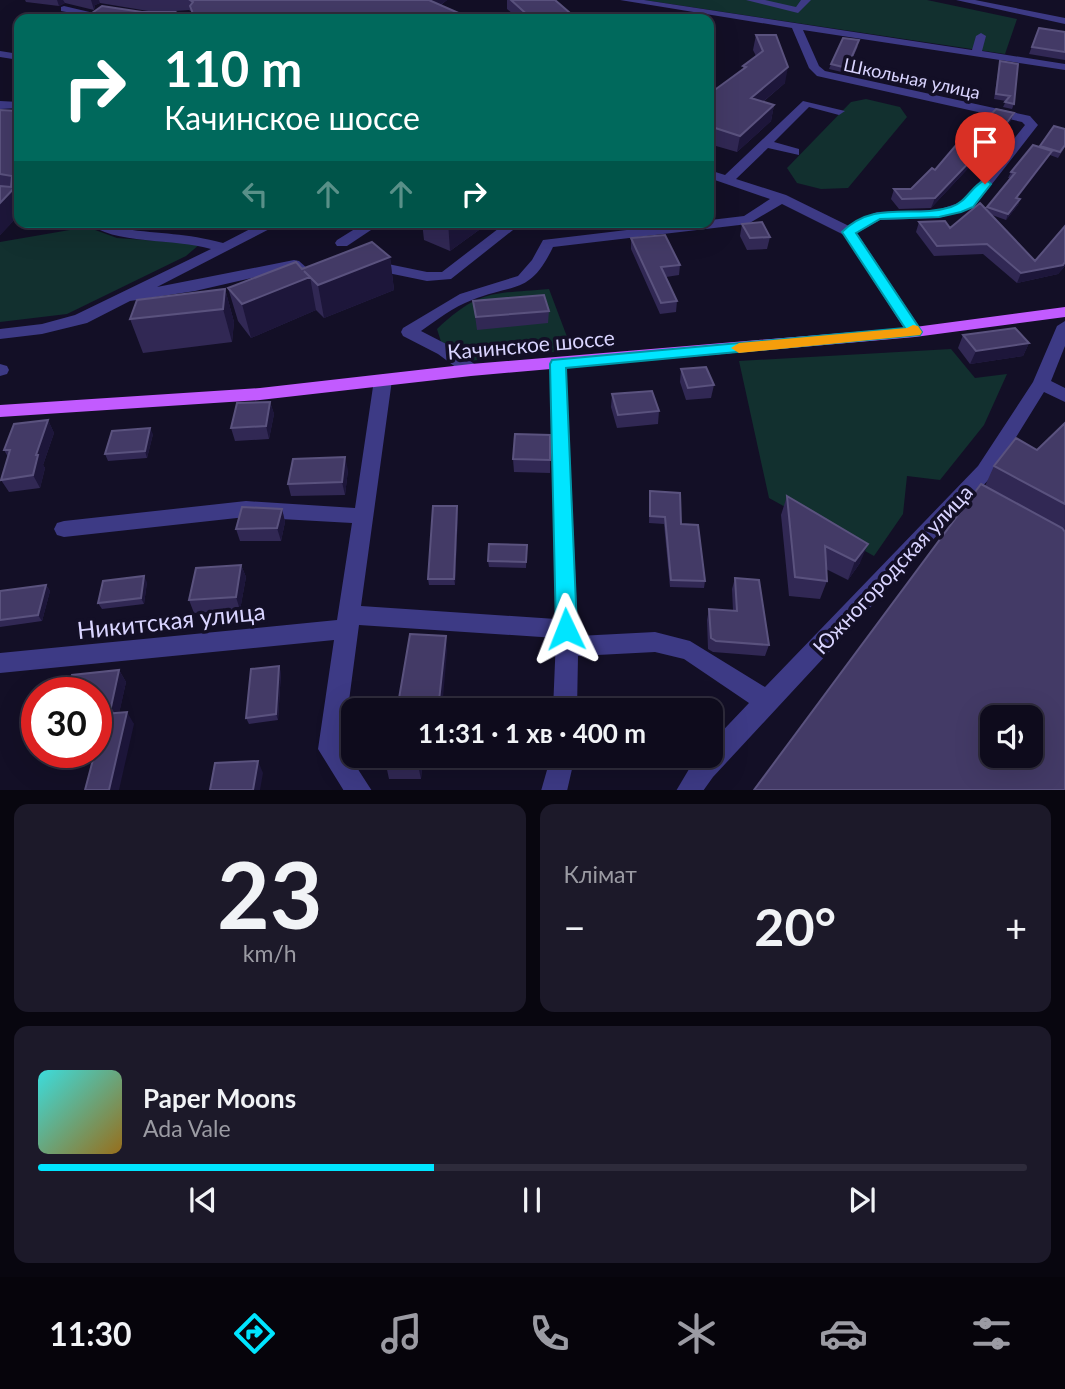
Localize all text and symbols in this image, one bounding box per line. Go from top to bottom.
text: 110 m [164,39,302,97]
icon: right [49,42,140,133]
street label: Школьная улица [842,53,982,103]
text: Качинское шоссе [164,98,420,137]
pin [955,112,1015,184]
icon: arrive [966,123,1004,161]
icon: left [236,175,274,213]
icon: ahead [309,175,347,213]
icon: ahead [382,175,420,213]
icon: right [455,175,493,213]
street label: Качинское шоссе [446,324,616,364]
street label: Южногородская улица [807,479,977,659]
position arrow [529,592,603,666]
street label: Никитская улица [75,596,267,644]
speed limit sign: 30 [21,677,112,768]
map controls [980,705,1043,768]
button: sound [980,705,1043,768]
text: 11:31 · 1 хв · 400 m [418,717,646,749]
text: 23 [217,839,323,948]
text: Клімат [564,860,637,888]
text: 20° [754,895,836,957]
text: − [564,904,586,950]
text: + [1005,904,1027,950]
text: km/h [243,939,297,967]
text: Paper Moons [143,1082,296,1114]
text: Ada Vale [143,1114,231,1142]
icon: previous [184,1181,222,1219]
icon: pause [513,1181,551,1219]
icon: next [843,1181,881,1219]
icon: directions [230,1309,279,1358]
icon: music [377,1309,426,1358]
icon: phone [525,1309,574,1358]
icon: climate [672,1309,721,1358]
icon: car [819,1309,868,1358]
icon: filters [967,1309,1016,1358]
text: 11:30 [49,1314,132,1353]

